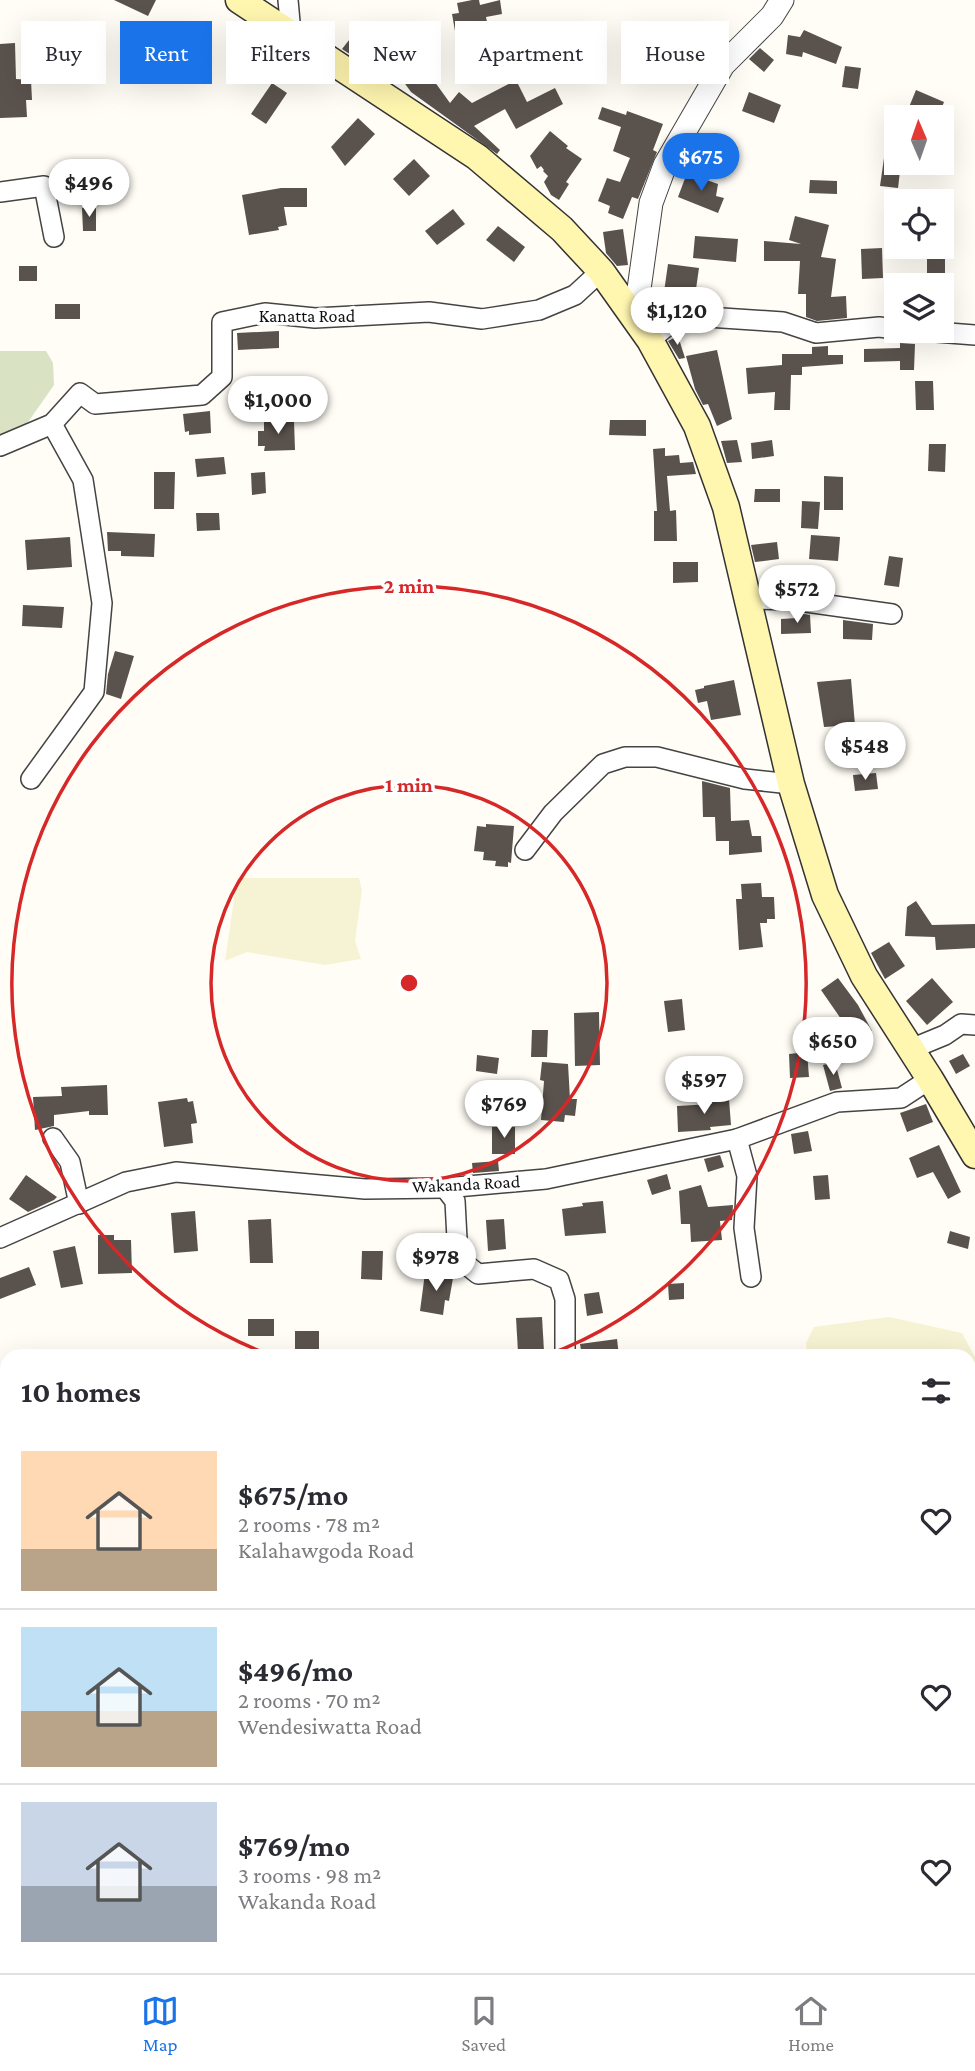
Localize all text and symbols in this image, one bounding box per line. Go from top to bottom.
chip: Buy [21,21,106,84]
chip: Rent [120,21,212,84]
chip: Filters [226,21,335,84]
chip: New [349,21,441,84]
chip: Apartment [455,21,607,84]
chip: House [621,21,729,84]
north arrow [884,105,954,175]
map controls [884,105,954,343]
pin: $675 [660,134,742,193]
text: $675 [678,143,724,169]
pin: $496 [48,160,130,219]
text: $496 [65,169,113,195]
button: locate [884,189,954,259]
button: layers [884,273,954,343]
pin: $1,120 [620,288,734,347]
text: $1,120 [647,297,707,323]
street label: Kanatta Road [259,306,356,326]
pin: $1,000 [221,376,335,436]
text: $1,000 [244,386,312,412]
pin: $572 [756,566,838,625]
text: 2 min [384,574,434,598]
text: $572 [774,575,820,601]
pin: $548 [824,722,906,782]
text: $548 [841,732,889,758]
text: 1 min [385,773,433,797]
centre of rings [397,971,421,995]
pin: $650 [792,1018,874,1077]
text: $650 [809,1027,857,1053]
pin: $597 [663,1056,745,1116]
text: $597 [681,1066,727,1092]
pin: $769 [463,1080,545,1140]
text: $769 [481,1090,527,1116]
street label: Wakanda Road [411,1171,521,1197]
pin: $978 [395,1234,477,1293]
text: $978 [412,1243,460,1269]
icon: filters [917,1372,955,1410]
text: 10 homes [21,1375,141,1408]
text: $675/mo [238,1478,348,1511]
icon: home [77,1479,161,1563]
icon: heart [917,1502,955,1540]
text: 2 rooms · 78 m² [238,1511,380,1537]
text: Kalahawgoda Road [238,1537,414,1563]
text: $496/mo [238,1654,353,1687]
icon: home [77,1655,161,1739]
icon: heart [917,1678,955,1716]
text: 2 rooms · 70 m² [238,1687,381,1713]
text: Wendesiwatta Road [238,1713,422,1739]
text: $769/mo [238,1829,350,1862]
icon: home [77,1830,161,1914]
icon: heart [917,1853,955,1891]
text: 3 rooms · 98 m² [238,1862,381,1888]
text: Wakanda Road [238,1888,376,1914]
tab: Map [141,1992,179,2055]
tab: Saved [461,1992,506,2055]
tab: Home [788,1992,834,2055]

